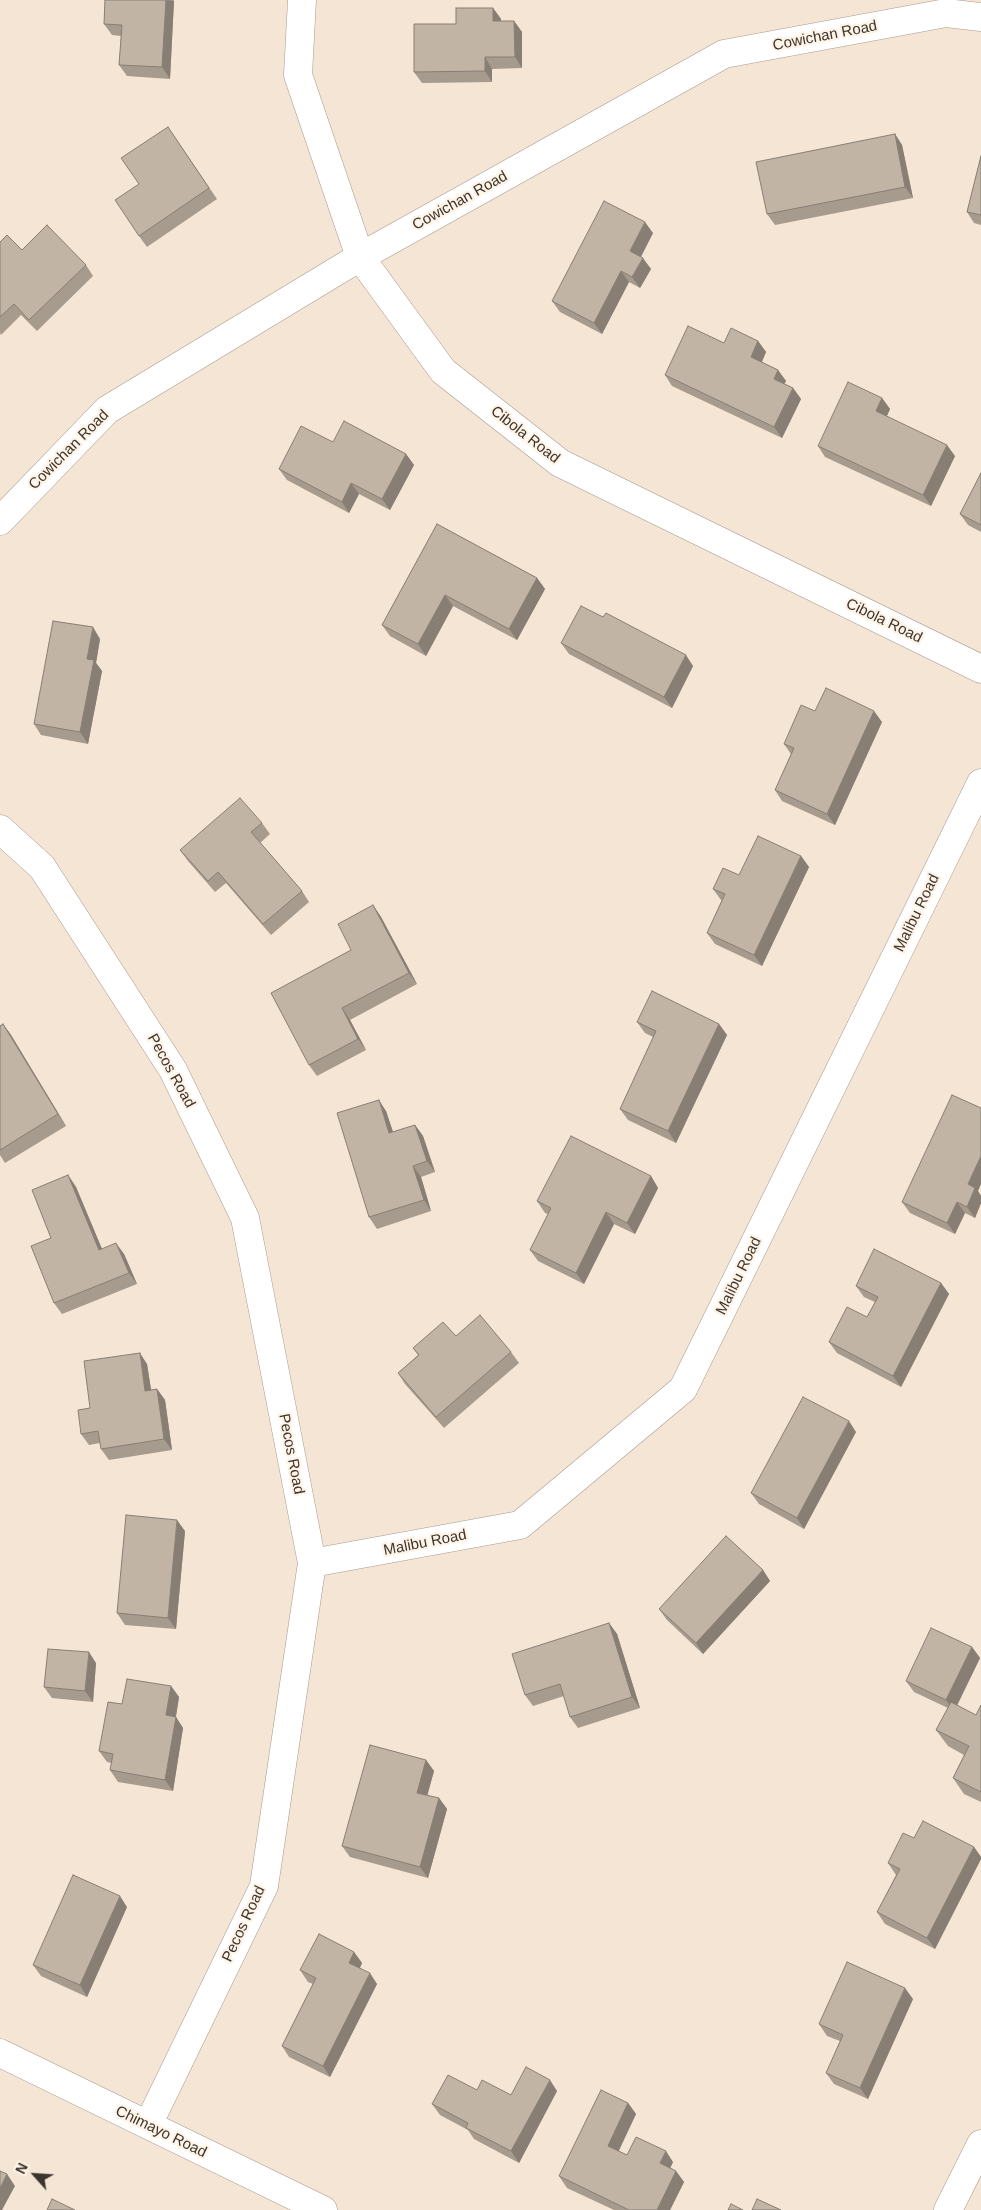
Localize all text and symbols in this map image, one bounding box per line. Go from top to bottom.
street label: Cowichan Road [771,17,879,55]
street label: Cowichan Road [409,167,511,235]
street label: Cibola Road [487,402,563,468]
street label: Cowichan Road [25,406,113,494]
street label: Cibola Road [843,595,925,647]
street label: Malibu Road [890,871,944,955]
street label: Pecos Road [143,1031,199,1111]
street label: Malibu Road [712,1234,766,1318]
street label: Pecos Road [274,1412,308,1496]
street label: Malibu Road [382,1526,468,1560]
street label: Pecos Road [219,1883,269,1965]
street label: Chimayo Road [112,2102,210,2162]
north arrow [10,2150,60,2200]
text: N [12,2160,31,2176]

